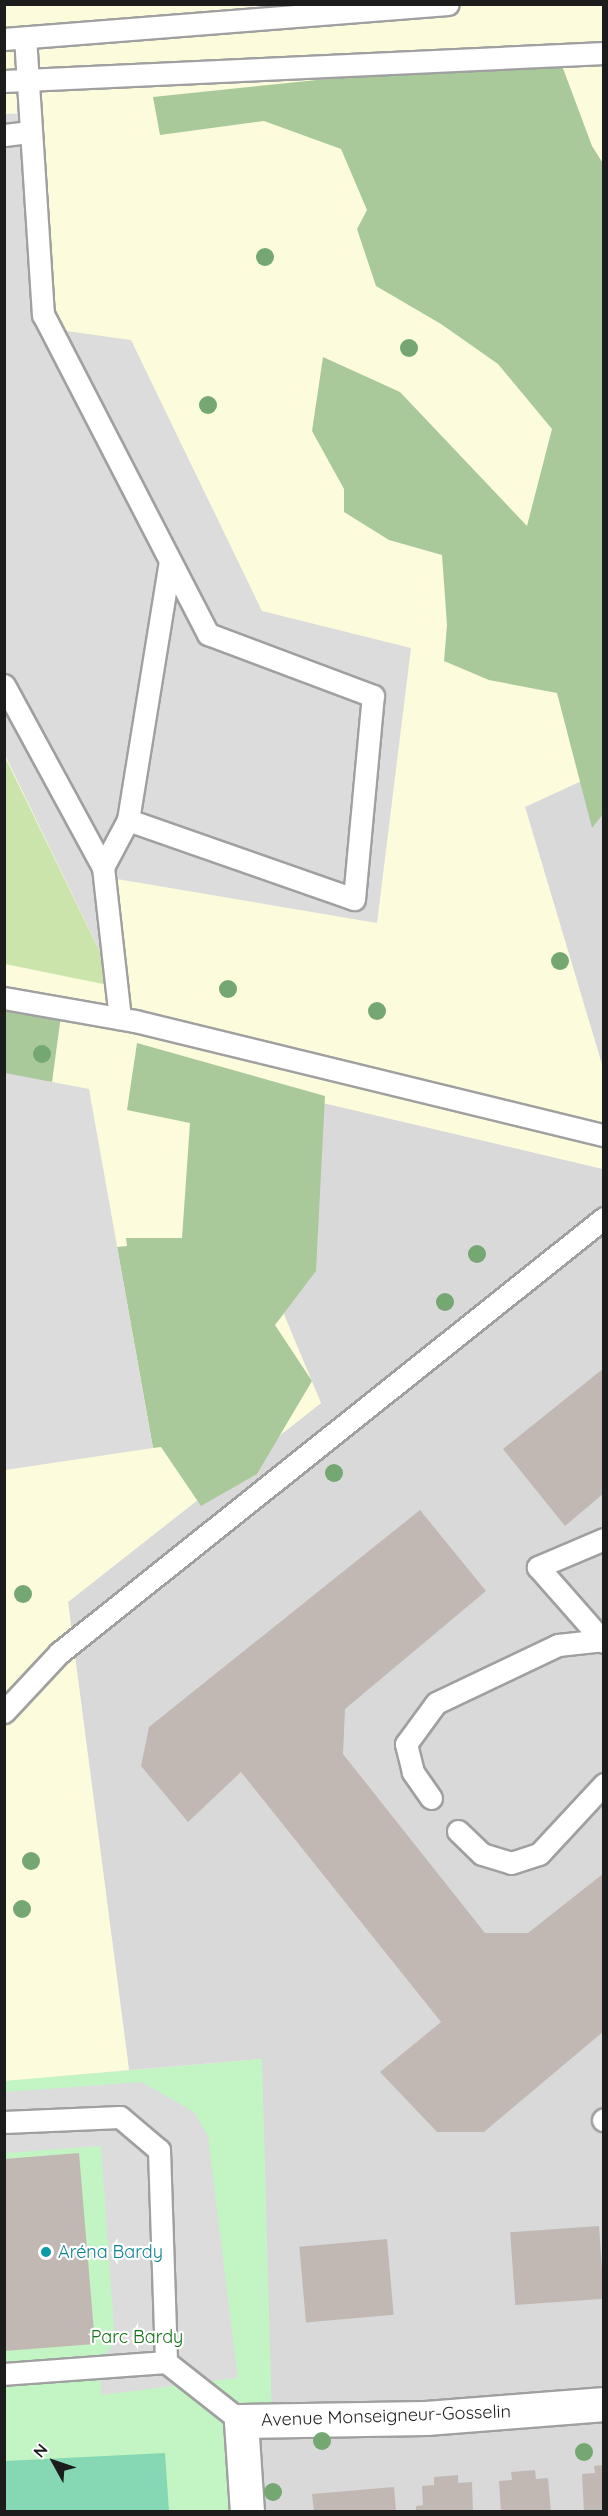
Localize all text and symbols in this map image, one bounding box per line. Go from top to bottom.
place label: Aréna Bardy [58,2241,163,2263]
marker: Aréna Bardy [39,2245,53,2259]
park label: Parc Bardy [91,2326,183,2348]
street label: Avenue Monseigneur-Gosselin [261,2401,511,2431]
north arrow [24,2432,84,2492]
text: N [29,2440,52,2461]

